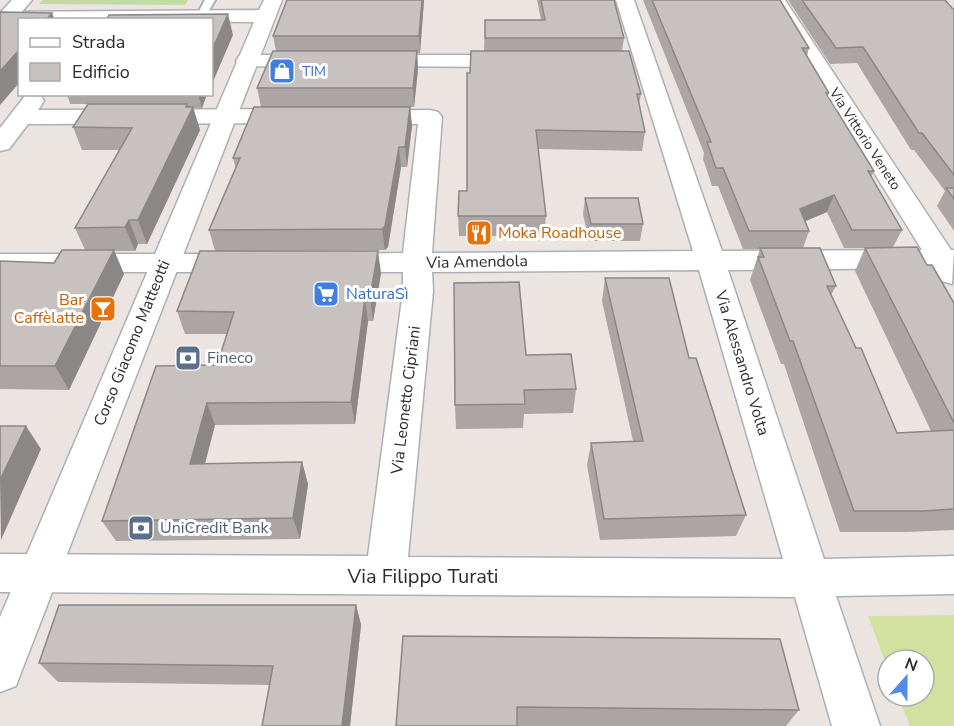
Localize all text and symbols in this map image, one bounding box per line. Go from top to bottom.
legend [18,18,213,96]
text: Strada [72,30,125,54]
shop icon: TIM [267,56,297,86]
text: Edificio [72,60,130,84]
place label: TIM [302,62,326,81]
street label: Via Vittorio Veneto [824,83,905,194]
restaurant icon: Moka Roadhouse [464,218,494,248]
place label: Moka Roadhouse [498,222,621,244]
street label: Via Amendola [425,250,528,274]
street label: Corso Giacomo Matteotti [89,257,175,429]
supermarket icon: NaturaSì [311,279,341,309]
place label: NaturaSì [346,283,409,305]
street label: Via Alessandro Volta [709,287,775,438]
place label: Bar Caffèlatte [14,289,84,329]
bar icon: Bar Caffèlatte [88,294,118,324]
street label: Via Leonetto Cipriani [386,325,426,476]
bank icon: Fineco [173,343,203,373]
place label: Fineco [207,347,253,369]
bank icon: UniCredit Bank [126,513,156,543]
place label: UniCredit Bank [160,517,269,539]
street label: Via Filippo Turati [346,563,499,590]
north arrow [876,648,936,708]
text: N [901,653,921,677]

